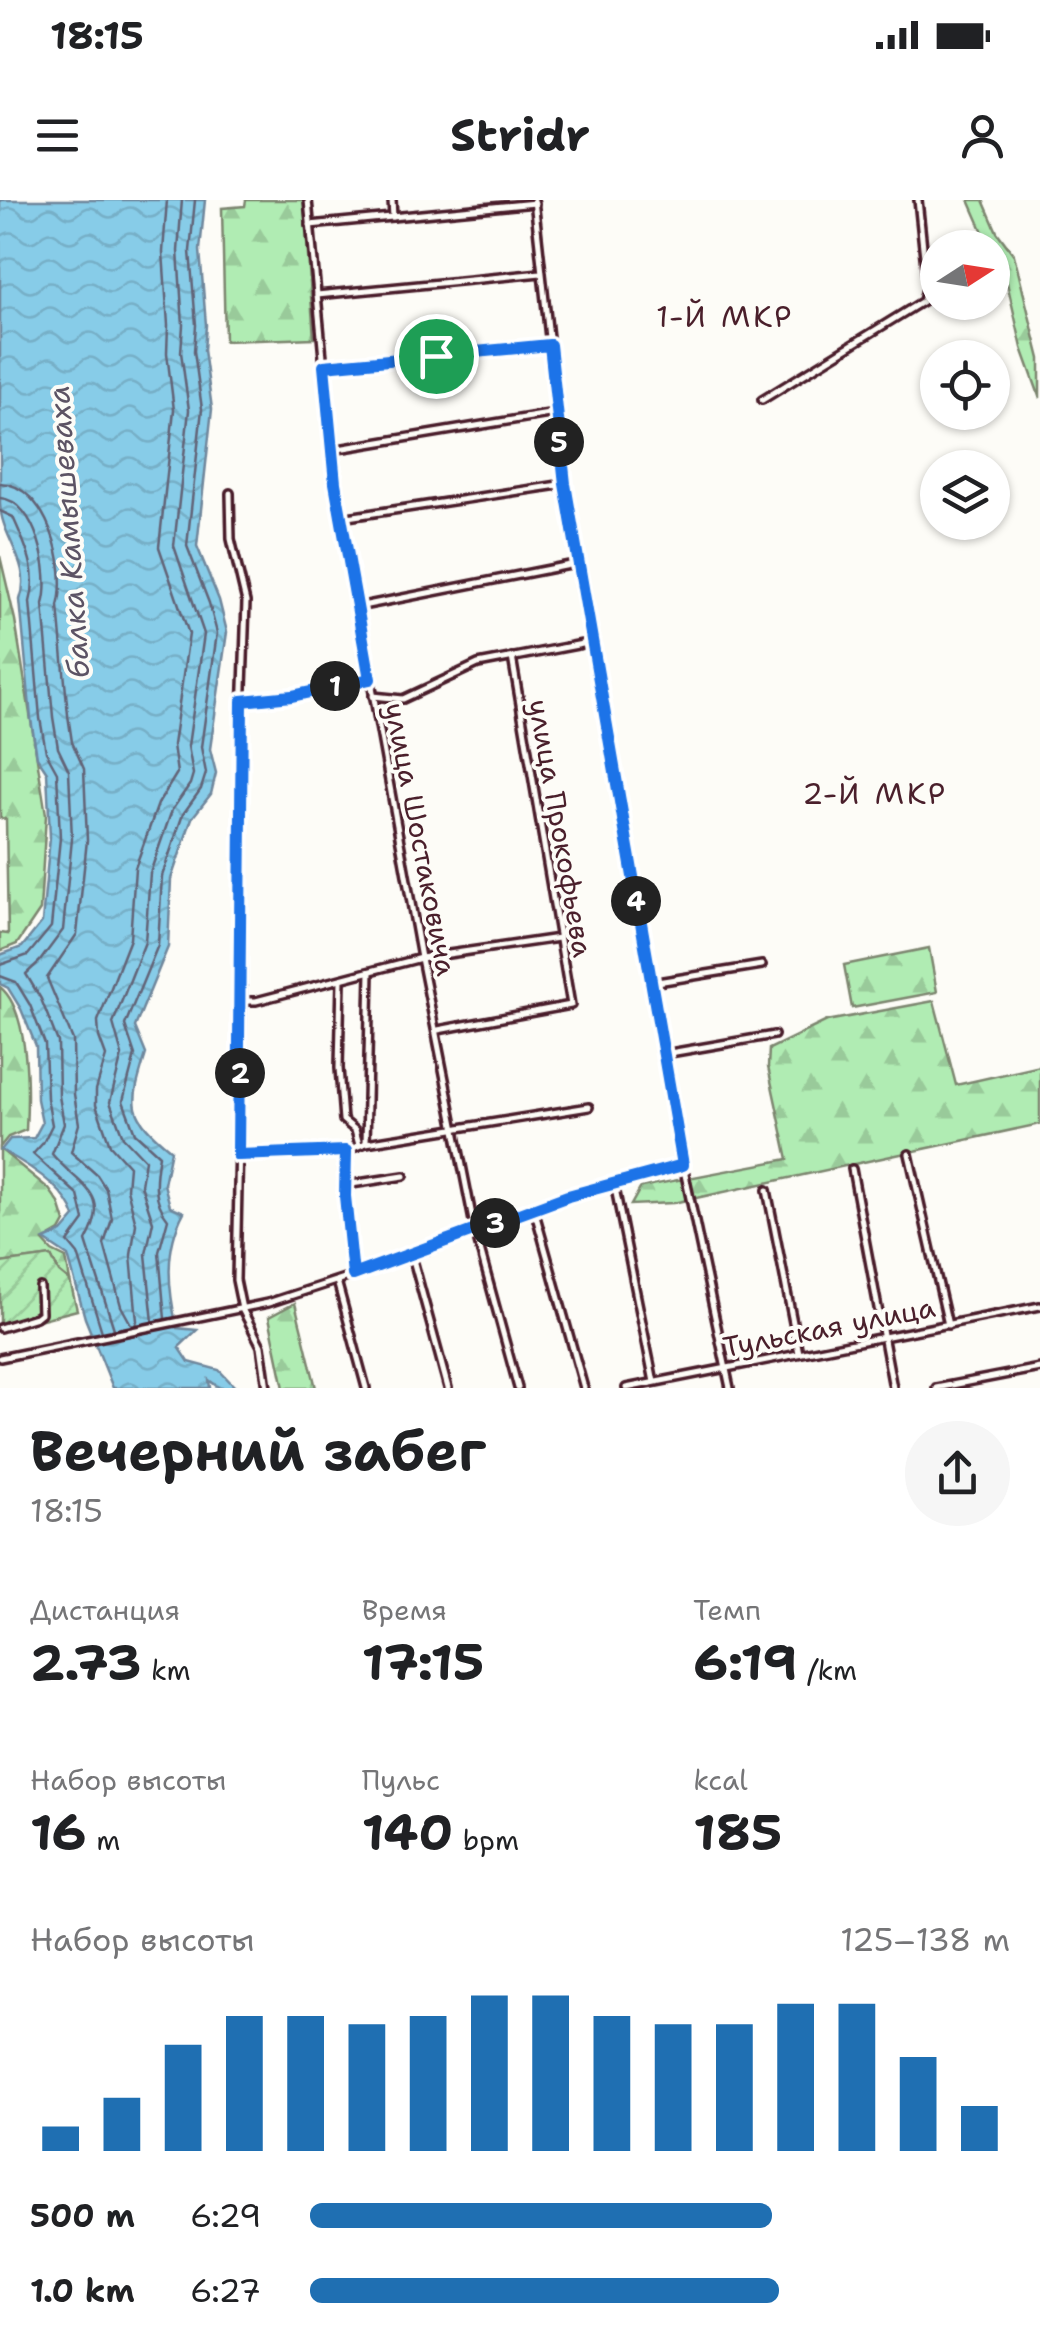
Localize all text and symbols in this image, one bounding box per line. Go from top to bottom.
text: 18:15 [50,10,144,61]
text: Stridr [450,105,590,165]
icon: menu [30,108,85,163]
icon: person [955,108,1010,163]
north arrow [920,230,1010,320]
map controls [920,230,1010,540]
district label: 1-Й МКР [656,296,794,337]
pin [394,314,479,399]
icon: arrive [409,329,464,384]
button: locate [920,340,1010,430]
water label: балка Камышеваха [38,384,99,680]
pin: 5 [534,417,584,467]
text: 5 [550,423,568,461]
button: layers [920,450,1010,540]
pin: 1 [310,661,360,711]
text: 1 [329,667,341,705]
street label: улица Прокофьева [520,696,602,960]
street label: улица Шостаковича [376,699,466,979]
district label: 2-Й МКР [802,773,948,814]
pin: 4 [611,876,661,926]
text: 4 [626,882,646,920]
pin: 2 [215,1048,265,1098]
text: 2 [230,1054,250,1092]
pin: 3 [470,1198,520,1248]
text: 3 [485,1204,505,1242]
street label: Тульская улица [720,1288,938,1366]
text: Вечерний забег [30,1414,486,1488]
button: share [905,1421,1010,1526]
text: 18:15 [30,1489,103,1532]
text: Дистанция [30,1591,180,1629]
text: Время [362,1591,447,1629]
text: Темп [693,1591,761,1629]
text: 2.73 [30,1629,141,1696]
text: 17:15 [362,1629,484,1696]
text: 6:19 [693,1629,797,1696]
text: km [141,1651,191,1689]
text: /km [797,1651,857,1689]
text: Набор высоты [30,1761,226,1799]
text: Пульс [362,1761,440,1799]
text: kcal [693,1761,748,1799]
text: 16 [30,1799,87,1866]
text: 140 [362,1799,453,1866]
text: 185 [693,1799,782,1866]
text: m [87,1821,120,1859]
text: bpm [453,1821,519,1859]
text: Набор высоты [30,1918,255,1961]
text: 125–138 m [840,1918,1010,1961]
text: 500 m [30,2194,135,2237]
text: 6:29 [190,2194,262,2237]
text: 1.0 km [30,2269,135,2312]
text: 6:27 [190,2269,261,2312]

